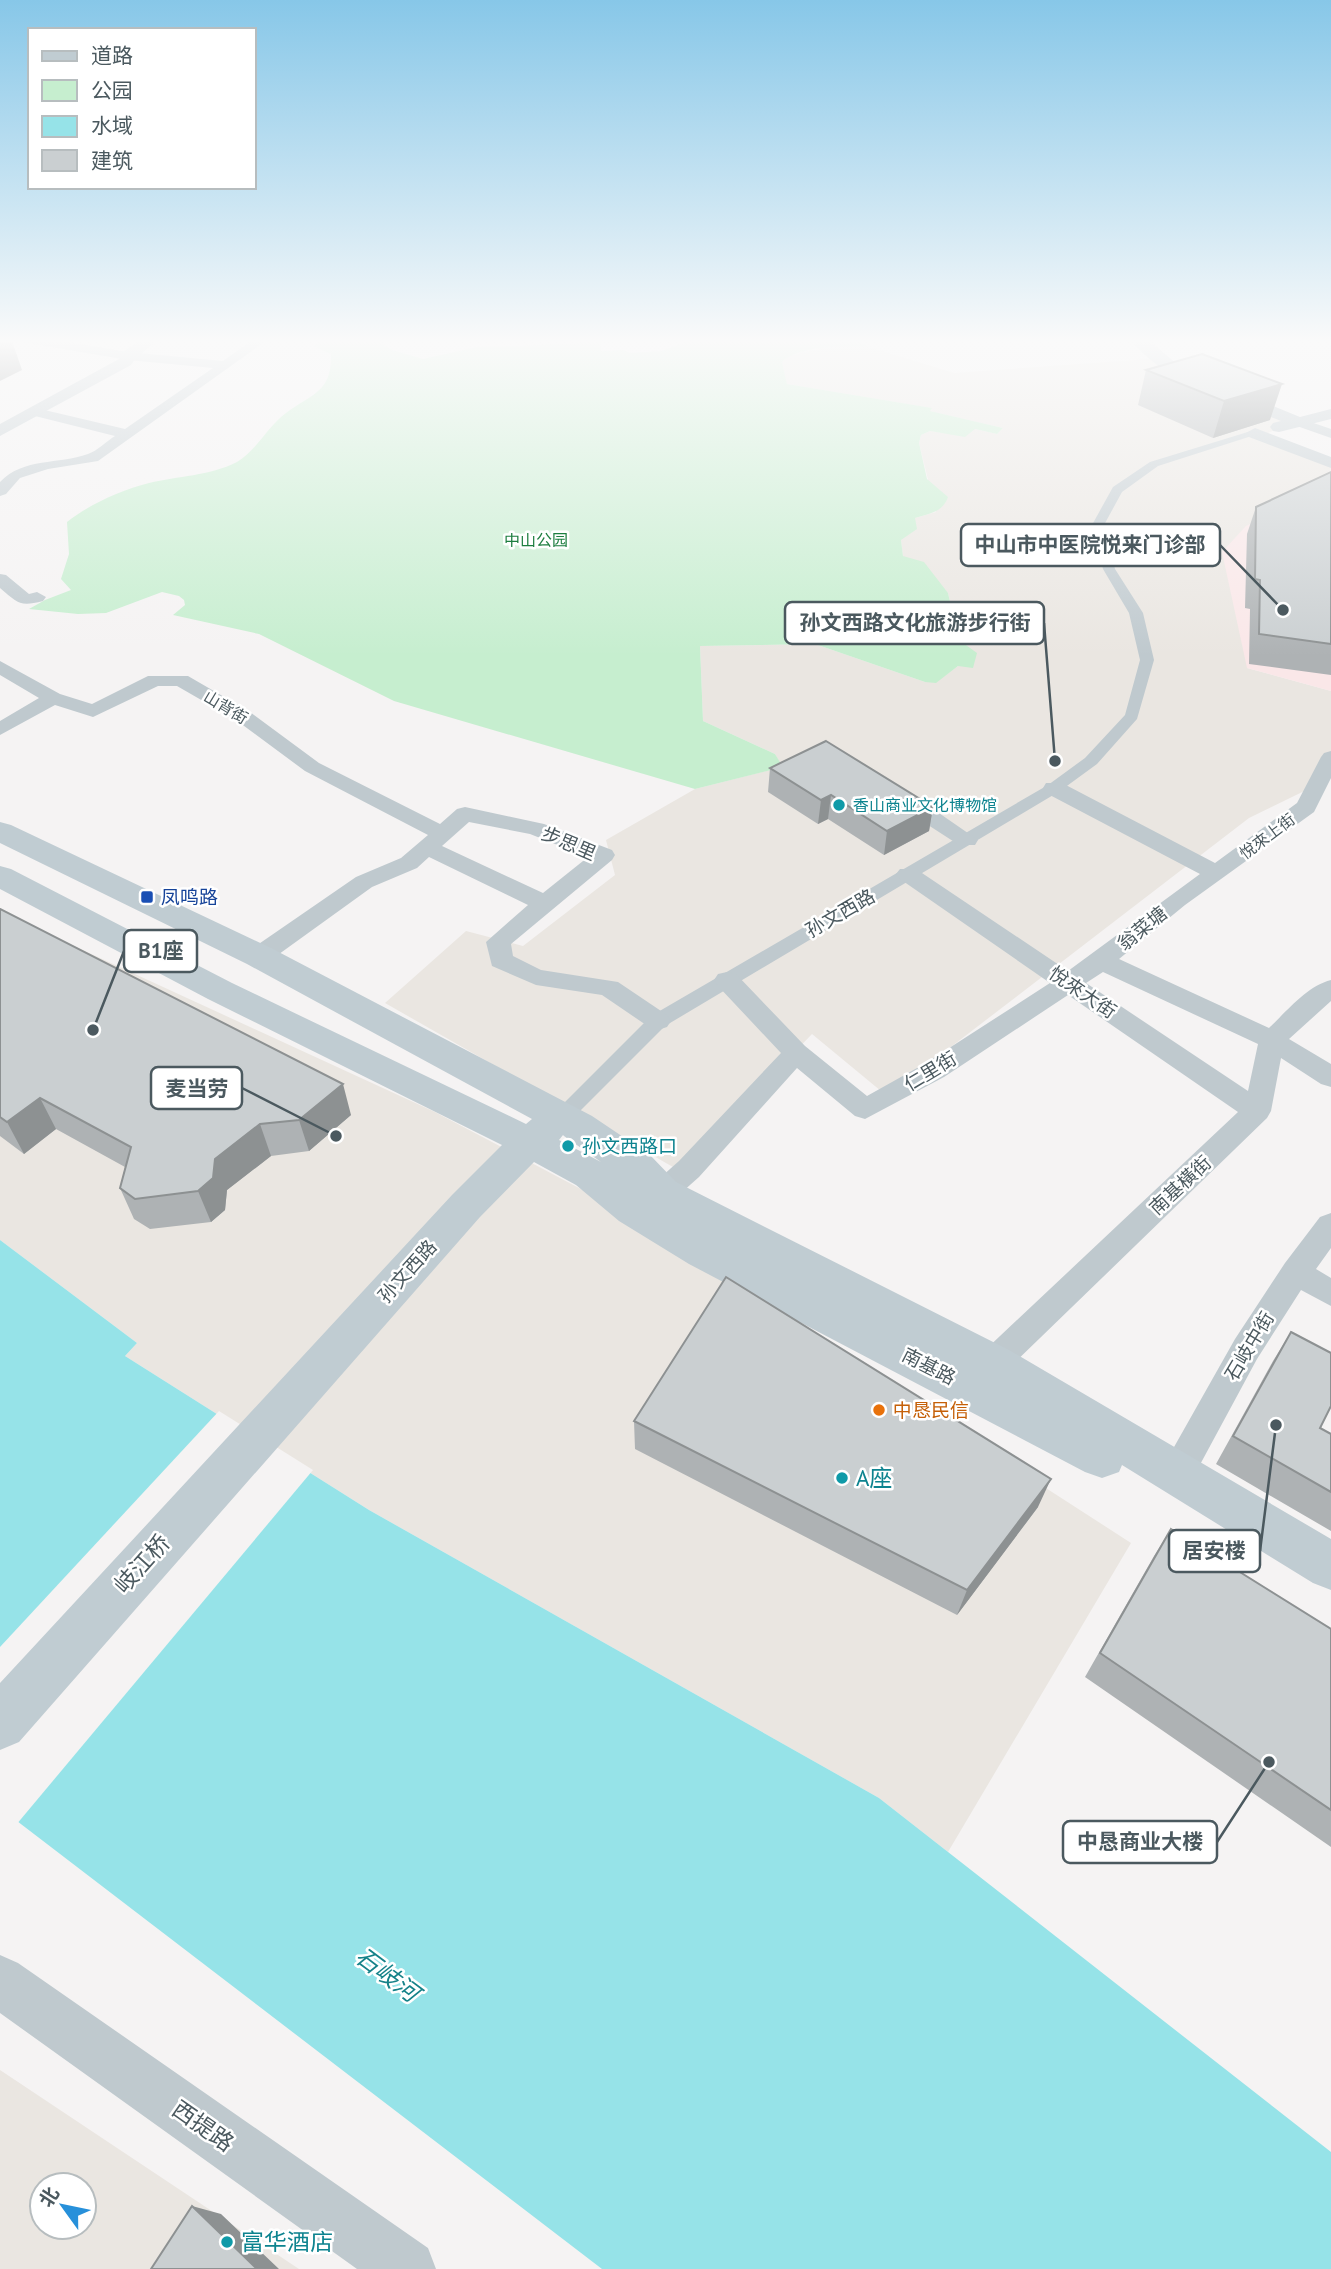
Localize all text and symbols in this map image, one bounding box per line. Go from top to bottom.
legend [28,28,256,189]
text: 道路 [91,42,133,69]
text: 公园 [91,77,133,104]
text: 水域 [91,112,133,139]
text: 建筑 [91,147,133,174]
callout: 中山市中医院悦来门诊部 [961,524,1220,566]
park label: 中山公园 [504,530,568,550]
text: 中山市中医院悦来门诊部 [975,531,1206,558]
callout: 孙文西路文化旅游步行街 [785,602,1044,644]
text: 孙文西路文化旅游步行街 [800,609,1031,636]
street label: 山背街 [200,686,252,728]
place label: 香山商业文化博物馆 [853,795,997,815]
marker: 香山商业文化博物馆 [831,797,847,813]
street label: 悅來上街 [1235,809,1299,863]
street label: 步思里 [538,821,600,865]
street label: 孙文西路 [801,884,879,942]
place label: 凤鸣路 [161,885,218,909]
marker: 凤鸣路 [139,889,155,905]
street label: 翁菜塘 [1112,901,1172,955]
callout: B1座 [124,930,197,972]
text: B1座 [138,937,184,964]
street label: 悅來大街 [1045,961,1121,1023]
street label: 仁里街 [899,1046,961,1096]
callout: 麦当劳 [151,1067,242,1109]
text: 麦当劳 [166,1075,229,1102]
place label: 孙文西路口 [582,1134,677,1158]
marker: 孙文西路口 [560,1138,576,1154]
street label: 南基橫街 [1144,1150,1216,1220]
street label: 孙文西路 [373,1235,441,1307]
street label: 石岐中街 [1219,1307,1279,1385]
street label: 南基路 [898,1342,960,1390]
place label: 中恳民信 [893,1398,969,1422]
marker: 中恳民信 [871,1402,887,1418]
place label: A座 [856,1463,892,1492]
marker: A座 [834,1470,850,1486]
street label: 岐江桥 [108,1528,175,1599]
callout: 居安楼 [1169,1530,1260,1572]
text: 居安楼 [1183,1537,1246,1564]
callout: 中恳商业大楼 [1063,1821,1217,1863]
text: 中恳商业大楼 [1077,1828,1203,1855]
water label: 石岐河 [349,1941,429,2011]
street label: 西提路 [167,2094,240,2157]
north arrow [28,2171,98,2241]
text: 北 [34,2182,64,2211]
place label: 富华酒店 [241,2227,333,2256]
marker: 富华酒店 [219,2234,235,2250]

